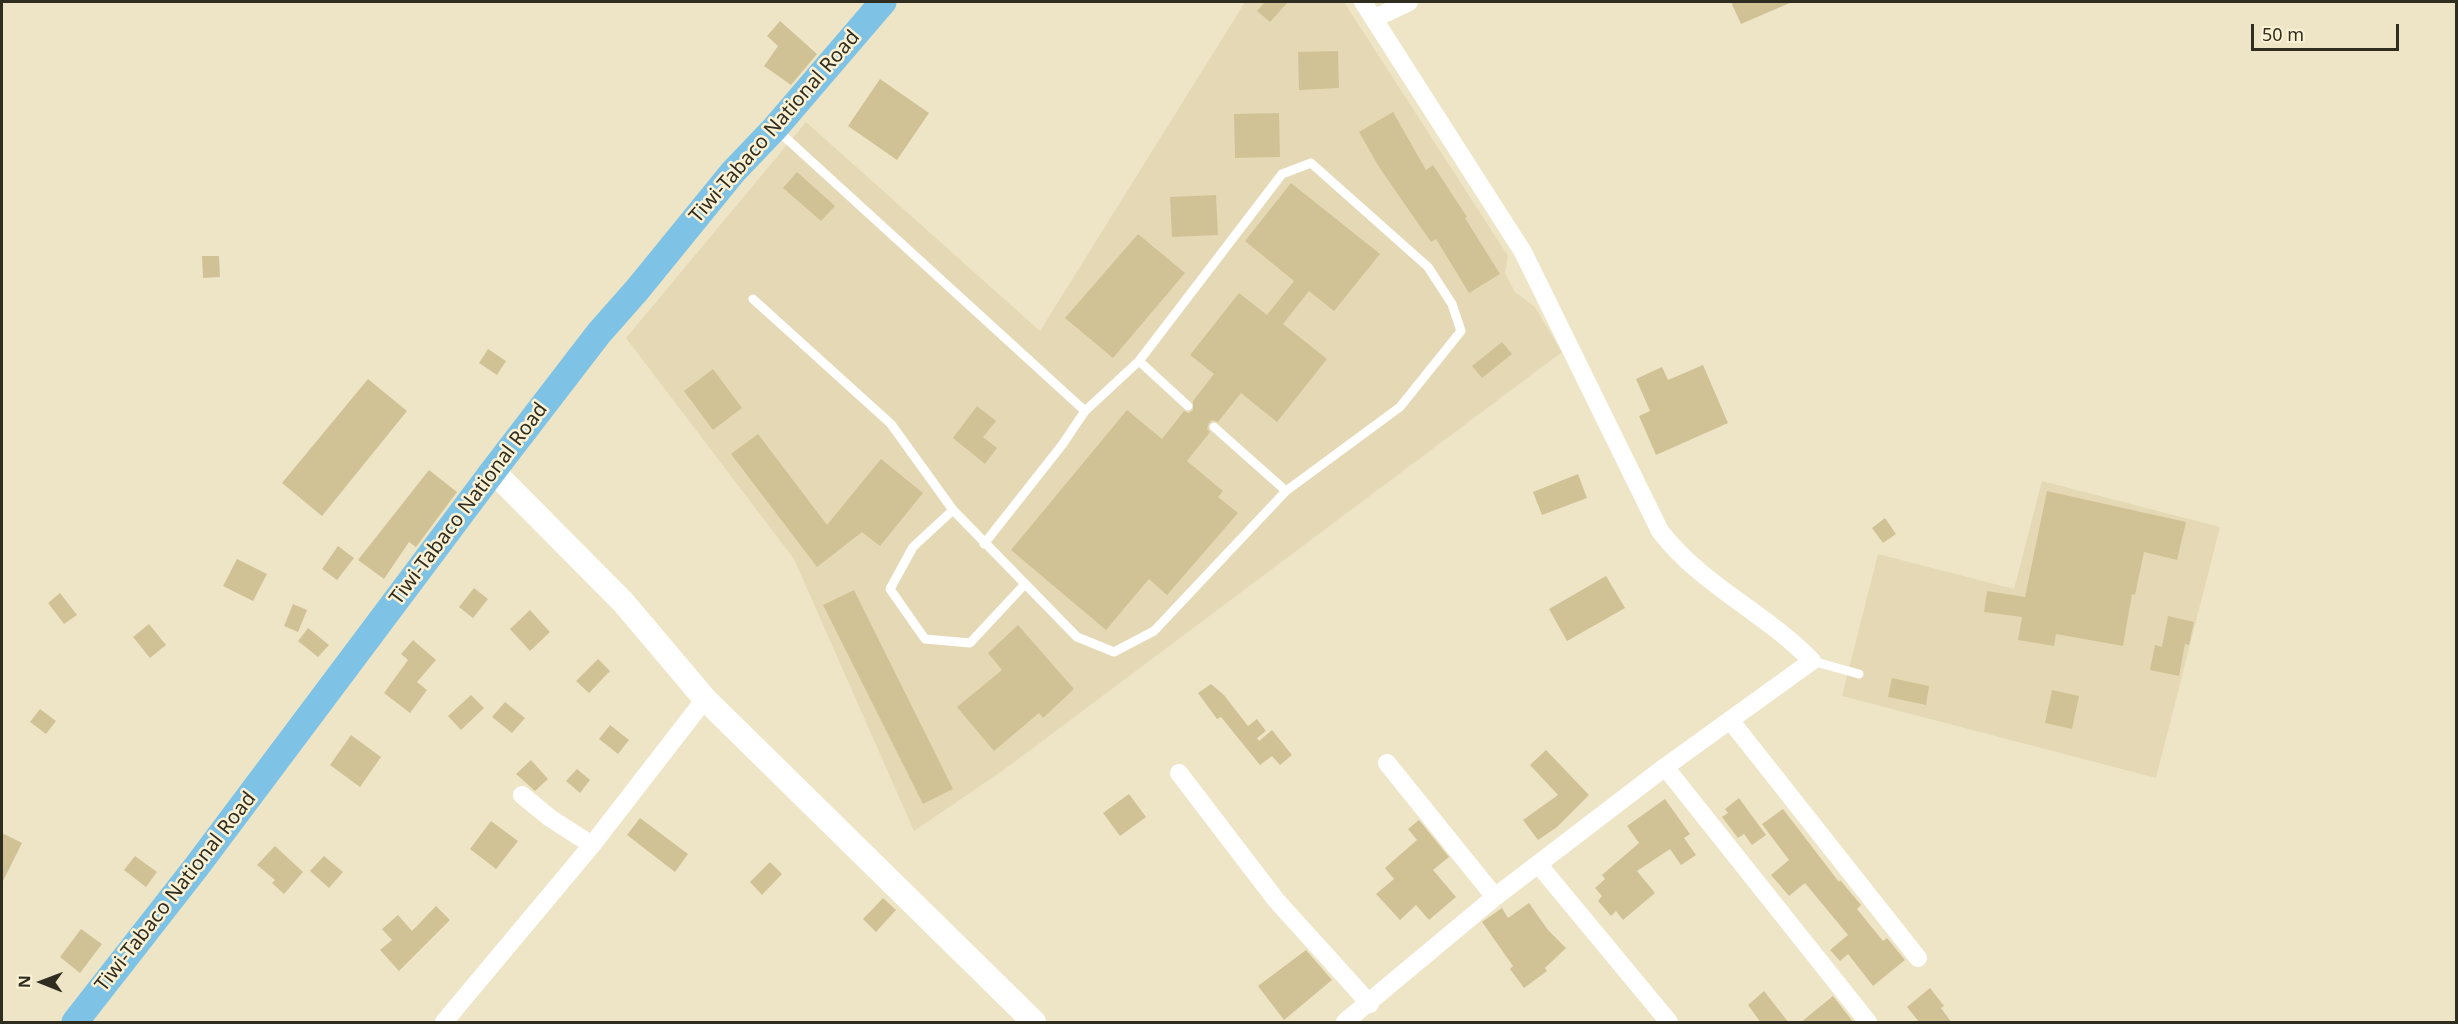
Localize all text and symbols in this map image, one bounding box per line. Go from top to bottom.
scale bar [2254,12,2402,50]
text: 50 m [2262,22,2304,46]
street label: Tiwi-Tabaco National Road [685,26,865,228]
street label: Tiwi-Tabaco National Road [385,398,553,610]
street label: Tiwi-Tabaco National Road [91,787,261,997]
north arrow [12,952,72,1012]
text: N [13,975,35,988]

